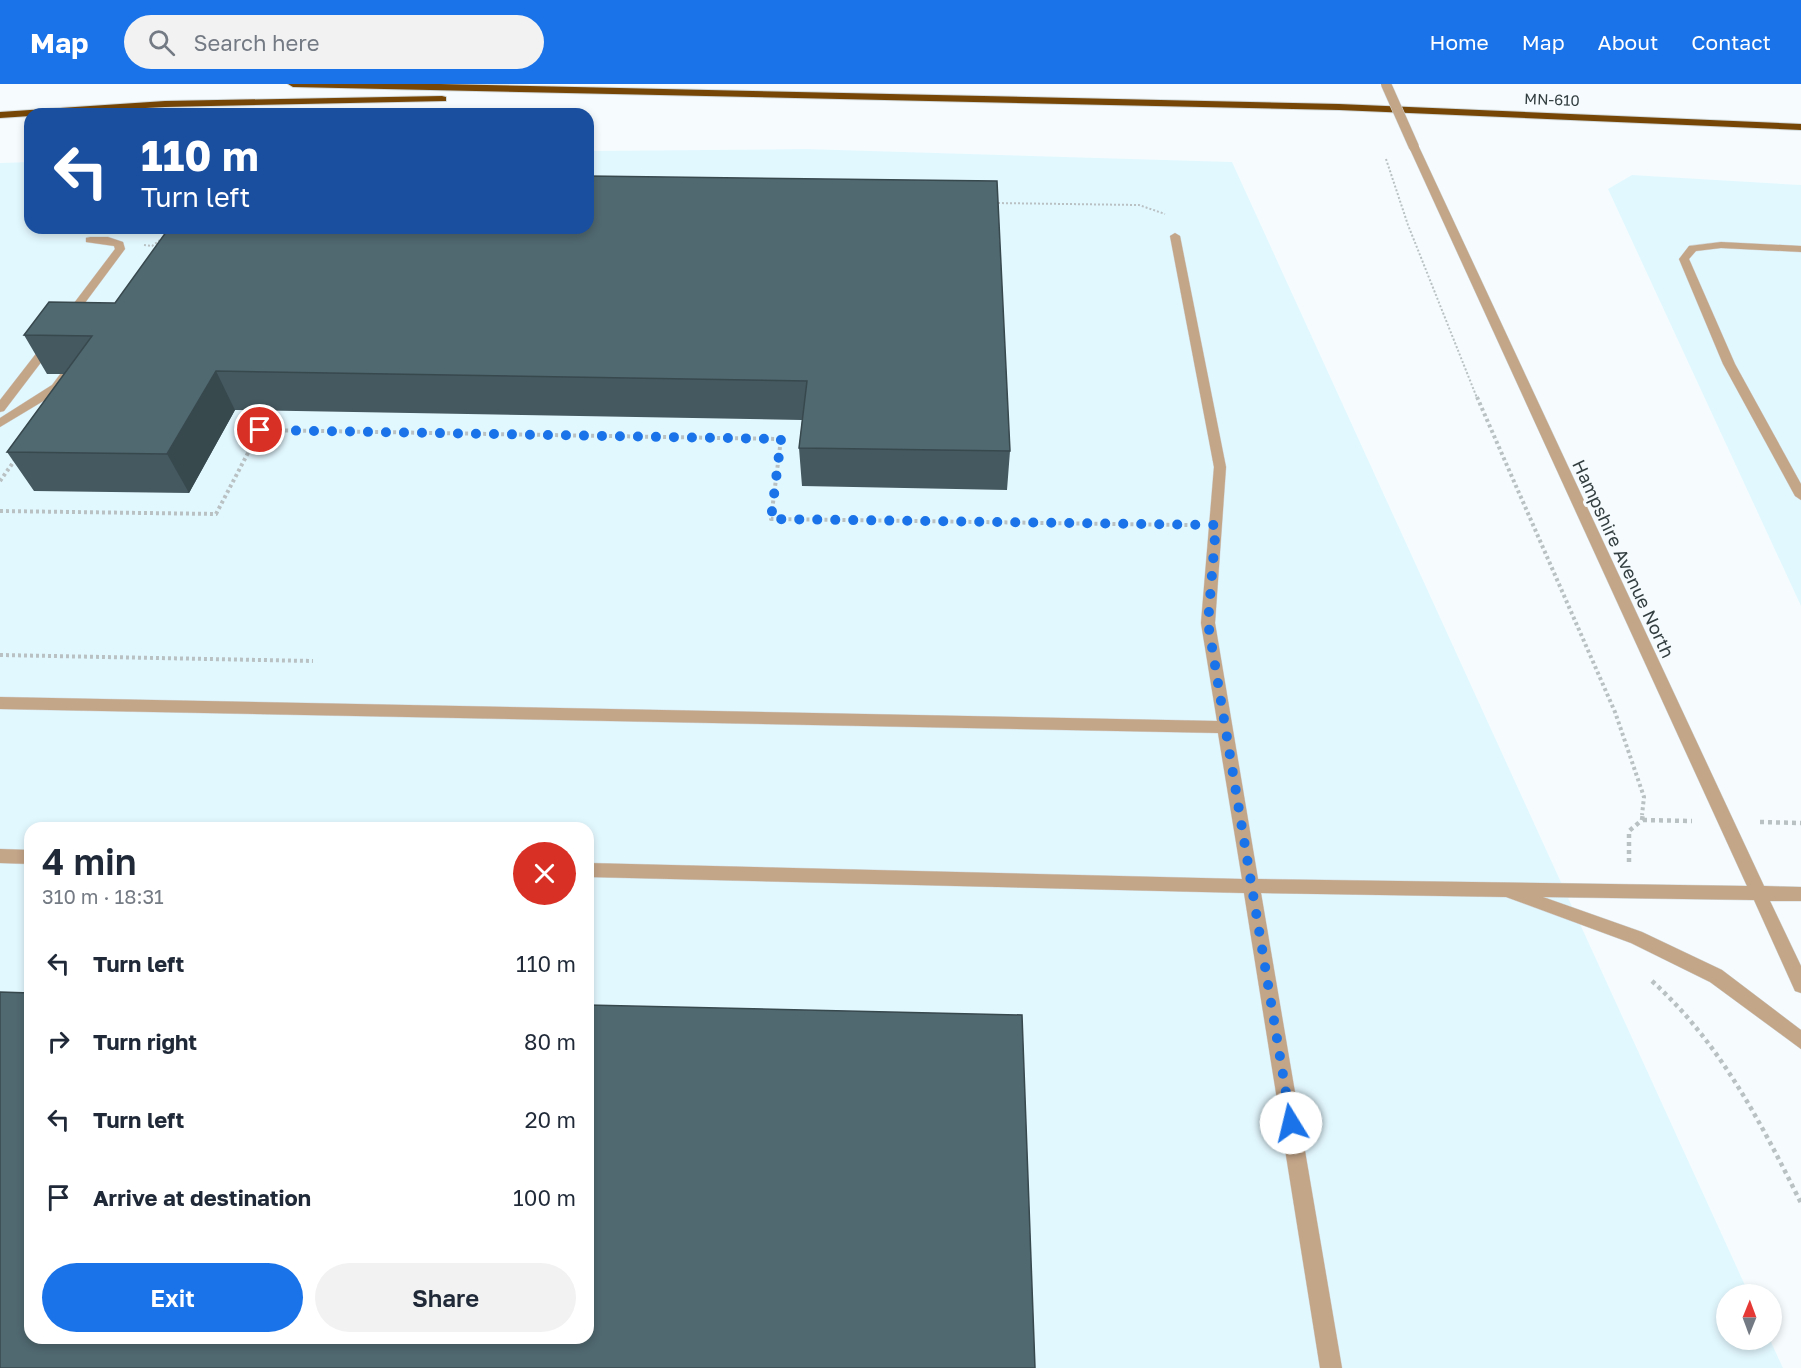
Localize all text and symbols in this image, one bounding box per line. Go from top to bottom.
search box [124,15,544,69]
text: Map [30,26,88,59]
icon: search [145,26,178,59]
text: Search here [193,29,319,56]
text: Home [1429,29,1489,55]
text: Map [1522,29,1565,55]
text: About [1598,29,1658,55]
text: Contact [1691,29,1771,55]
street label: MN-610 [1524,89,1580,109]
text: 110 m [141,130,259,180]
icon: left [42,132,120,210]
text: Turn left [141,181,250,213]
pin [234,404,285,455]
icon: arrive [243,413,276,446]
street label: Hampshire Avenue North [1568,456,1680,661]
text: 4 min [42,840,137,883]
button: close [513,842,576,905]
text: 310 m · 18:31 [42,884,164,908]
icon: left [42,947,75,980]
text: Turn left [93,950,184,977]
text: 110 m [516,950,576,977]
icon: right [42,1025,75,1058]
text: Turn right [93,1028,197,1055]
text: 80 m [524,1028,576,1055]
position arrow [1259,1091,1323,1155]
icon: left [42,1103,75,1136]
text: Turn left [93,1106,184,1133]
text: 20 m [525,1106,576,1133]
icon: arrive [42,1181,75,1214]
text: Arrive at destination [93,1184,311,1211]
text: 100 m [513,1184,576,1211]
button: Exit [42,1263,303,1332]
button: Share [315,1263,576,1332]
north arrow [1716,1284,1782,1350]
map controls [1716,1284,1782,1350]

